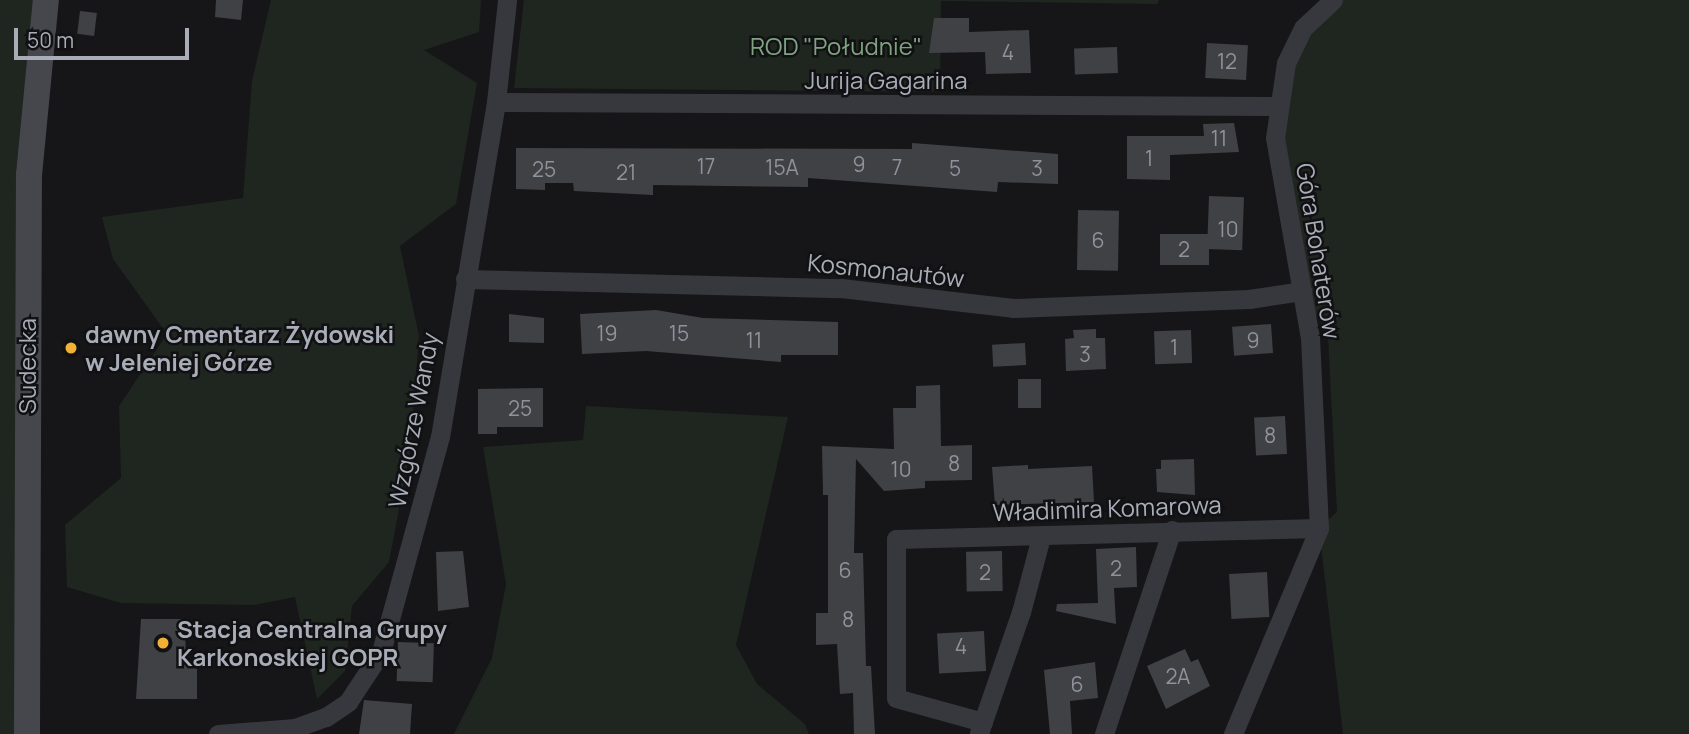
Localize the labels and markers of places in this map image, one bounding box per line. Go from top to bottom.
place label: dawny Cmentarz Żydowski w Jeleniej Górze [85,320,394,376]
marker: dawny Cmentarz Żydowski w Jeleniej Górze [63,340,79,356]
place label: Stacja Centralna Grupy Karkonoskiej GOPR [177,615,447,671]
marker: Stacja Centralna Grupy Karkonoskiej GOPR [155,635,171,651]

